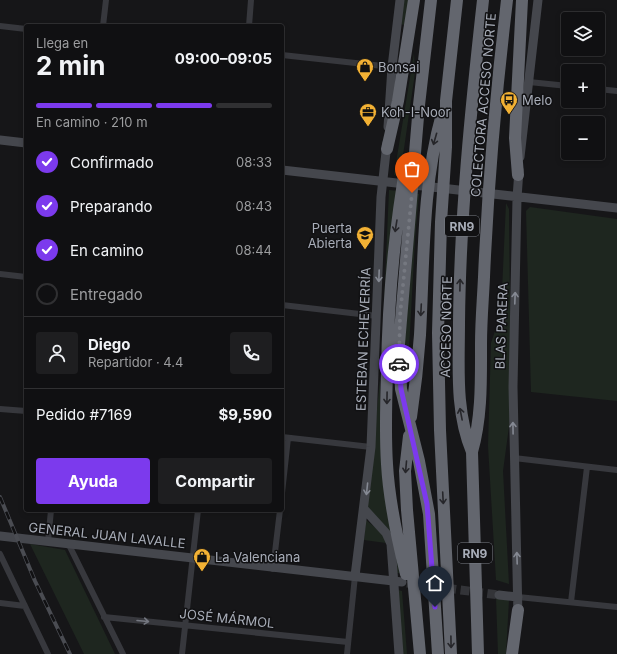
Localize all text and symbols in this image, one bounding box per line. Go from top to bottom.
street label: COLECTORA ACCESO NORTE [467,12,499,198]
map controls [561,12,605,160]
button: layers [561,12,605,56]
text: Llega en [36,35,88,51]
text: 09:00–09:05 [175,49,272,68]
text: 2 min [36,50,106,81]
shop icon: Bonsai [355,57,375,82]
place label: Bonsai [378,59,419,75]
button: + [561,64,605,108]
bus stop icon: Melo [499,90,519,115]
place label: Melo [522,92,552,108]
office icon: Koh-I-Noor [358,102,378,127]
place label: Koh-I-Noor [381,104,451,120]
text: En camino · 210 m [36,114,148,130]
button: − [561,116,605,160]
one-way arrow [431,132,438,145]
icon: check [36,151,58,173]
pin [395,152,429,193]
text: Confirmado [70,153,154,172]
text: 08:33 [236,154,272,170]
icon: bag [401,158,423,180]
icon: check [36,195,58,217]
text: Preparando [70,197,153,216]
text: 08:43 [236,198,272,214]
road number: RN9 [445,216,479,236]
one-way arrow [392,219,400,232]
place label: Puerta Abierta [308,220,352,251]
school or university icon: Puerta Abierta [355,225,375,250]
icon: check [36,239,58,261]
text: En camino [70,241,144,260]
text: 08:44 [235,242,272,258]
street label: ESTEBAN ECHEVERRÍA [352,267,374,411]
one-way arrow [375,269,383,282]
street label: ACCESO NORTE [437,276,455,378]
one-way arrow [456,279,464,292]
street label: BLAS PARERA [491,282,511,370]
text: Entregado [70,285,143,304]
one-way arrow [511,292,519,305]
one-way arrow [417,303,425,316]
button: person [36,332,78,374]
button: phone [230,332,272,374]
text: Diego [88,335,131,354]
courier [379,344,419,384]
icon: car [388,353,410,375]
text: Repartidor · 4.4 [88,354,183,370]
one-way arrow [383,391,390,404]
text: Pedido #7169 [36,405,132,424]
text: $9,590 [219,405,272,424]
one-way arrow [457,408,465,421]
one-way arrow [509,422,517,435]
button: Ayuda [36,458,150,504]
button: Compartir [158,458,272,504]
one-way arrow [402,460,409,473]
one-way arrow [363,482,371,495]
one-way arrow [439,491,447,504]
street label: GENERAL JUAN LAVALLE [28,519,186,551]
road number: RN9 [458,543,492,563]
shop icon: La Valenciana [192,547,212,572]
place label: La Valenciana [215,549,300,565]
one-way arrow [513,552,520,565]
pin [418,566,452,607]
icon: home [424,572,446,594]
street label: JOSÉ MÁRMOL [179,605,275,631]
one-way arrow [136,617,149,625]
one-way arrow [447,635,455,648]

